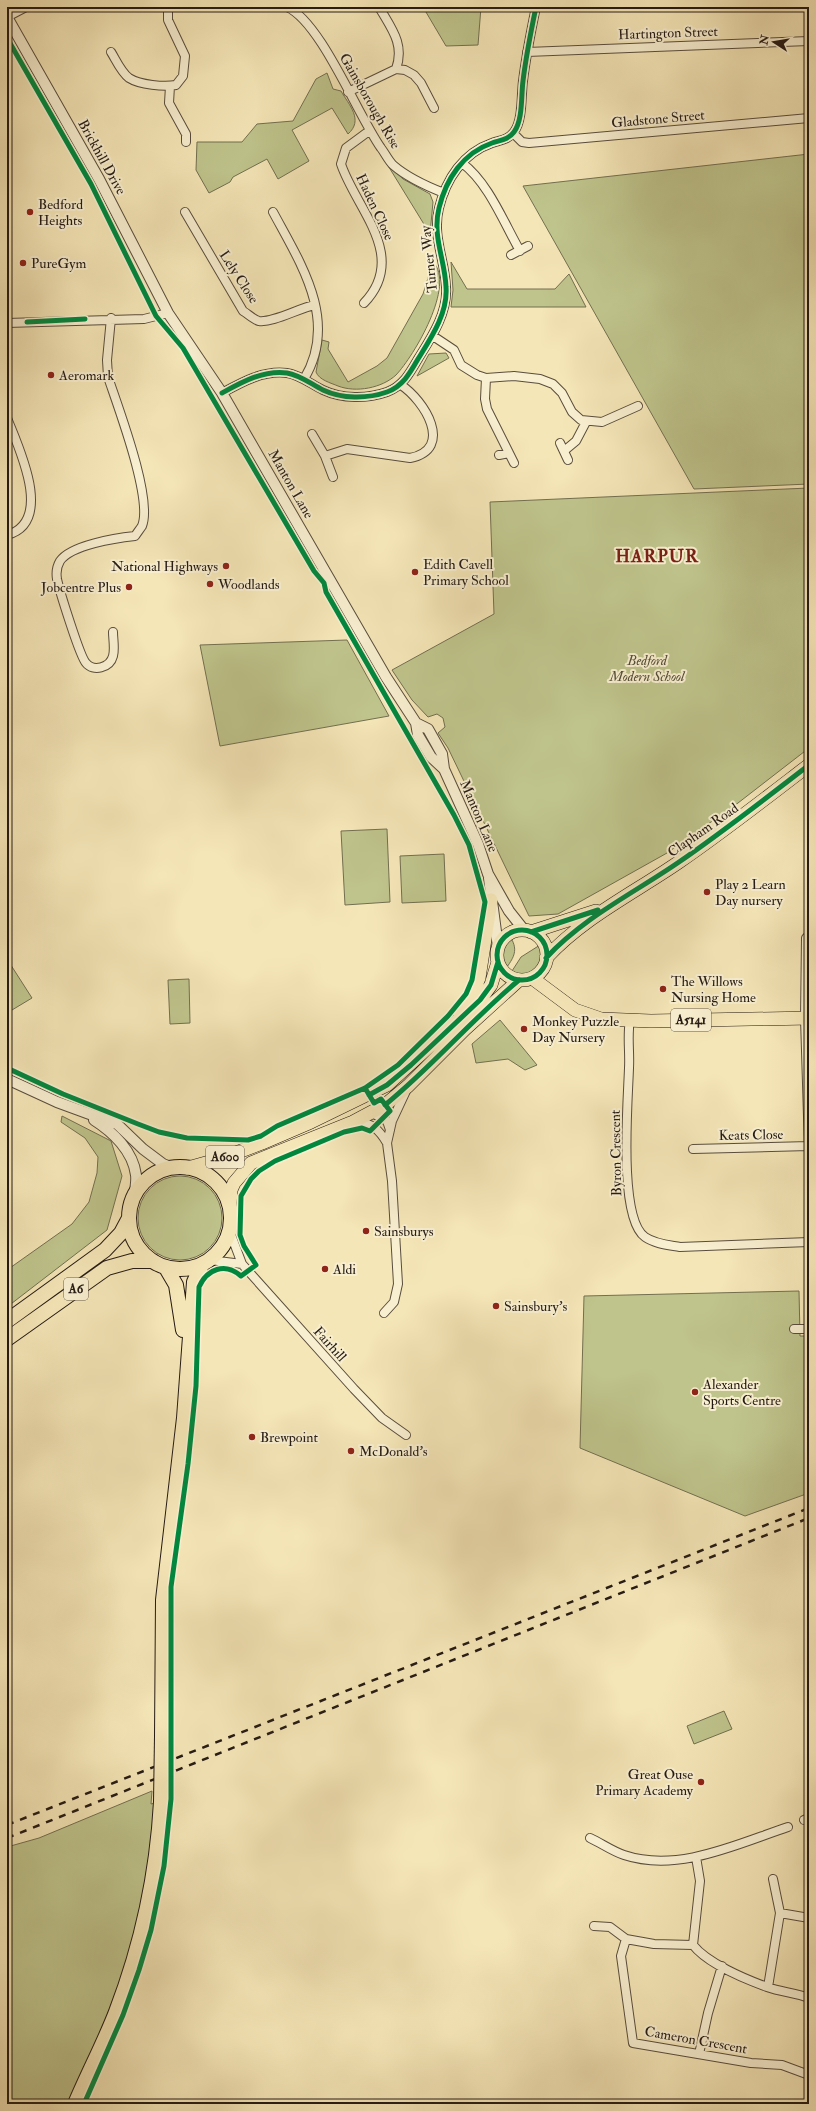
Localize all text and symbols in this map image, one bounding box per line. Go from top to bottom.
north arrow [754,22,794,62]
street label: Hartington Street [618,23,719,43]
text: N [757,33,772,47]
street label: Gainsborough Rise [336,50,404,152]
street label: Gladstone Street [611,106,706,132]
street label: Brickhill Drive [74,116,130,198]
street label: Haden Close [352,171,398,243]
place label: Bedford Heights [38,196,83,229]
marker: Bedford Heights [25,207,35,217]
street label: Turner Way [417,224,442,293]
street label: Lely Close [215,247,262,307]
place label: PureGym [31,255,86,273]
marker: PureGym [18,258,28,268]
place label: Aeromark [58,367,114,384]
marker: Aeromark [46,370,56,380]
street label: Manton Lane [264,447,318,522]
district label: HARPUR [615,545,699,568]
place label: Edith Cavell Primary School [423,556,509,590]
place label: National Highways [111,558,218,576]
marker: National Highways [221,561,231,571]
marker: Edith Cavell Primary School [410,567,420,577]
place label: Woodlands [217,576,280,593]
place label: Jobcentre Plus [40,579,121,596]
marker: Woodlands [205,579,215,589]
marker: Jobcentre Plus [124,582,134,592]
park label: Bedford Modern School [609,652,686,685]
street label: Manton Lane [456,777,502,855]
street label: Clapham Road [664,799,742,862]
place label: Play 2 Learn Day nursery [715,876,786,910]
marker: Play 2 Learn Day nursery [702,887,712,897]
place label: The Willows Nursing Home [671,973,756,1006]
marker: The Willows Nursing Home [658,984,668,994]
road number: A5141 [671,1009,711,1031]
place label: Monkey Puzzle Day Nursery [532,1013,619,1047]
marker: Monkey Puzzle Day Nursery [519,1024,529,1034]
street label: Byron Crescent [607,1109,626,1196]
street label: Keats Close [719,1126,784,1144]
road number: A600 [206,1146,244,1168]
place label: Sainsburys [374,1223,434,1241]
marker: Sainsburys [361,1226,371,1236]
place label: Aldi [332,1261,356,1278]
marker: Aldi [320,1264,330,1274]
road number: A6 [64,1278,88,1300]
place label: Sainsbury's [504,1298,567,1316]
marker: Sainsbury's [491,1301,501,1311]
street label: Fairhill [310,1323,350,1365]
place label: Alexander Sports Centre [702,1376,781,1410]
marker: Alexander Sports Centre [690,1387,700,1397]
place label: Brewpoint [260,1429,318,1447]
marker: Brewpoint [247,1432,257,1442]
place label: McDonald's [359,1443,428,1460]
marker: McDonald's [346,1446,356,1456]
place label: Great Ouse Primary Academy [595,1766,694,1800]
marker: Great Ouse Primary Academy [696,1777,706,1787]
street label: Cameron Crescent [643,2023,749,2057]

